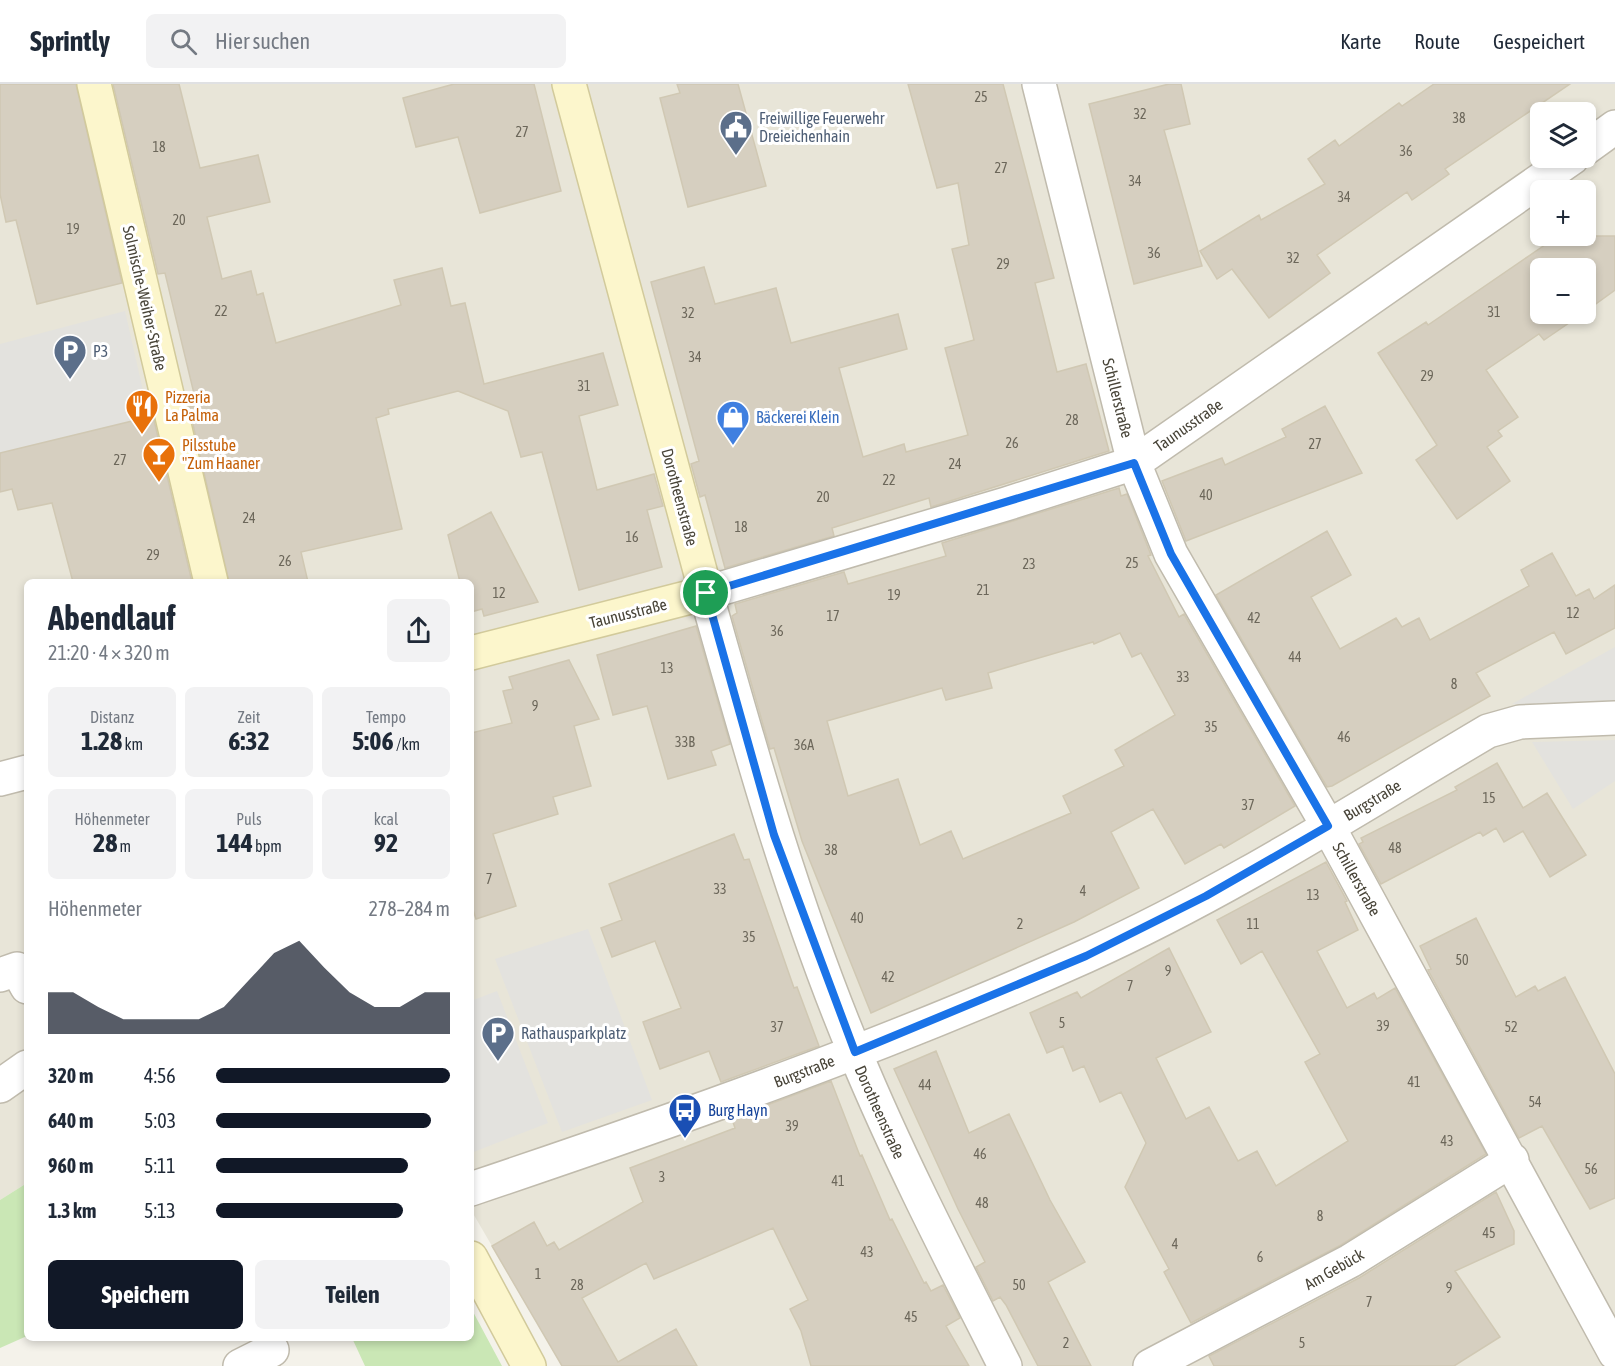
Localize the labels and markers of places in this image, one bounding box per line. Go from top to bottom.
public building icon: Freiwillige Feuerwehr Dreieichenhain [718,109,754,156]
place label: Freiwillige Feuerwehr Dreieichenhain [759,109,885,145]
parking icon: P3 [52,333,88,380]
place label: P3 [93,342,108,360]
restaurant icon: Pizzeria La Palma [124,388,160,435]
place label: Pizzeria La Palma [165,388,219,424]
shop icon: Bäckerei Klein [715,399,751,446]
place label: Bäckerei Klein [756,408,839,426]
bar icon: Pilsstube "Zum Haaner [141,436,177,483]
place label: Pilsstube "Zum Haaner [182,436,260,472]
pin [680,567,731,618]
parking icon: Rathausparkplatz [480,1015,516,1062]
place label: Rathausparkplatz [521,1024,626,1043]
bus stop icon: Burg Hayn [667,1092,703,1139]
place label: Burg Hayn [708,1101,768,1120]

